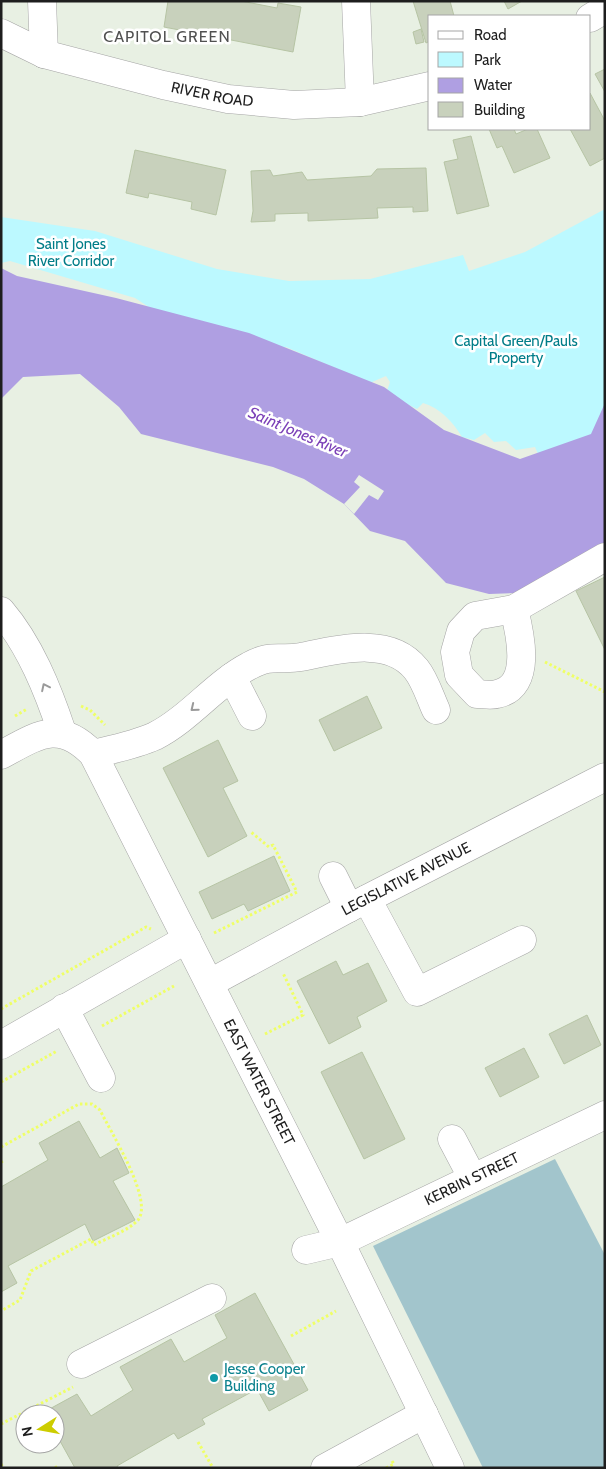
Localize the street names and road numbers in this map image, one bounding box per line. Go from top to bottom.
street label: RIVER ROAD [169,78,254,110]
street label: LEGISLATIVE AVENUE [338,838,474,919]
street label: EAST WATER STREET [220,1016,299,1148]
street label: KERBIN STREET [421,1148,522,1209]

